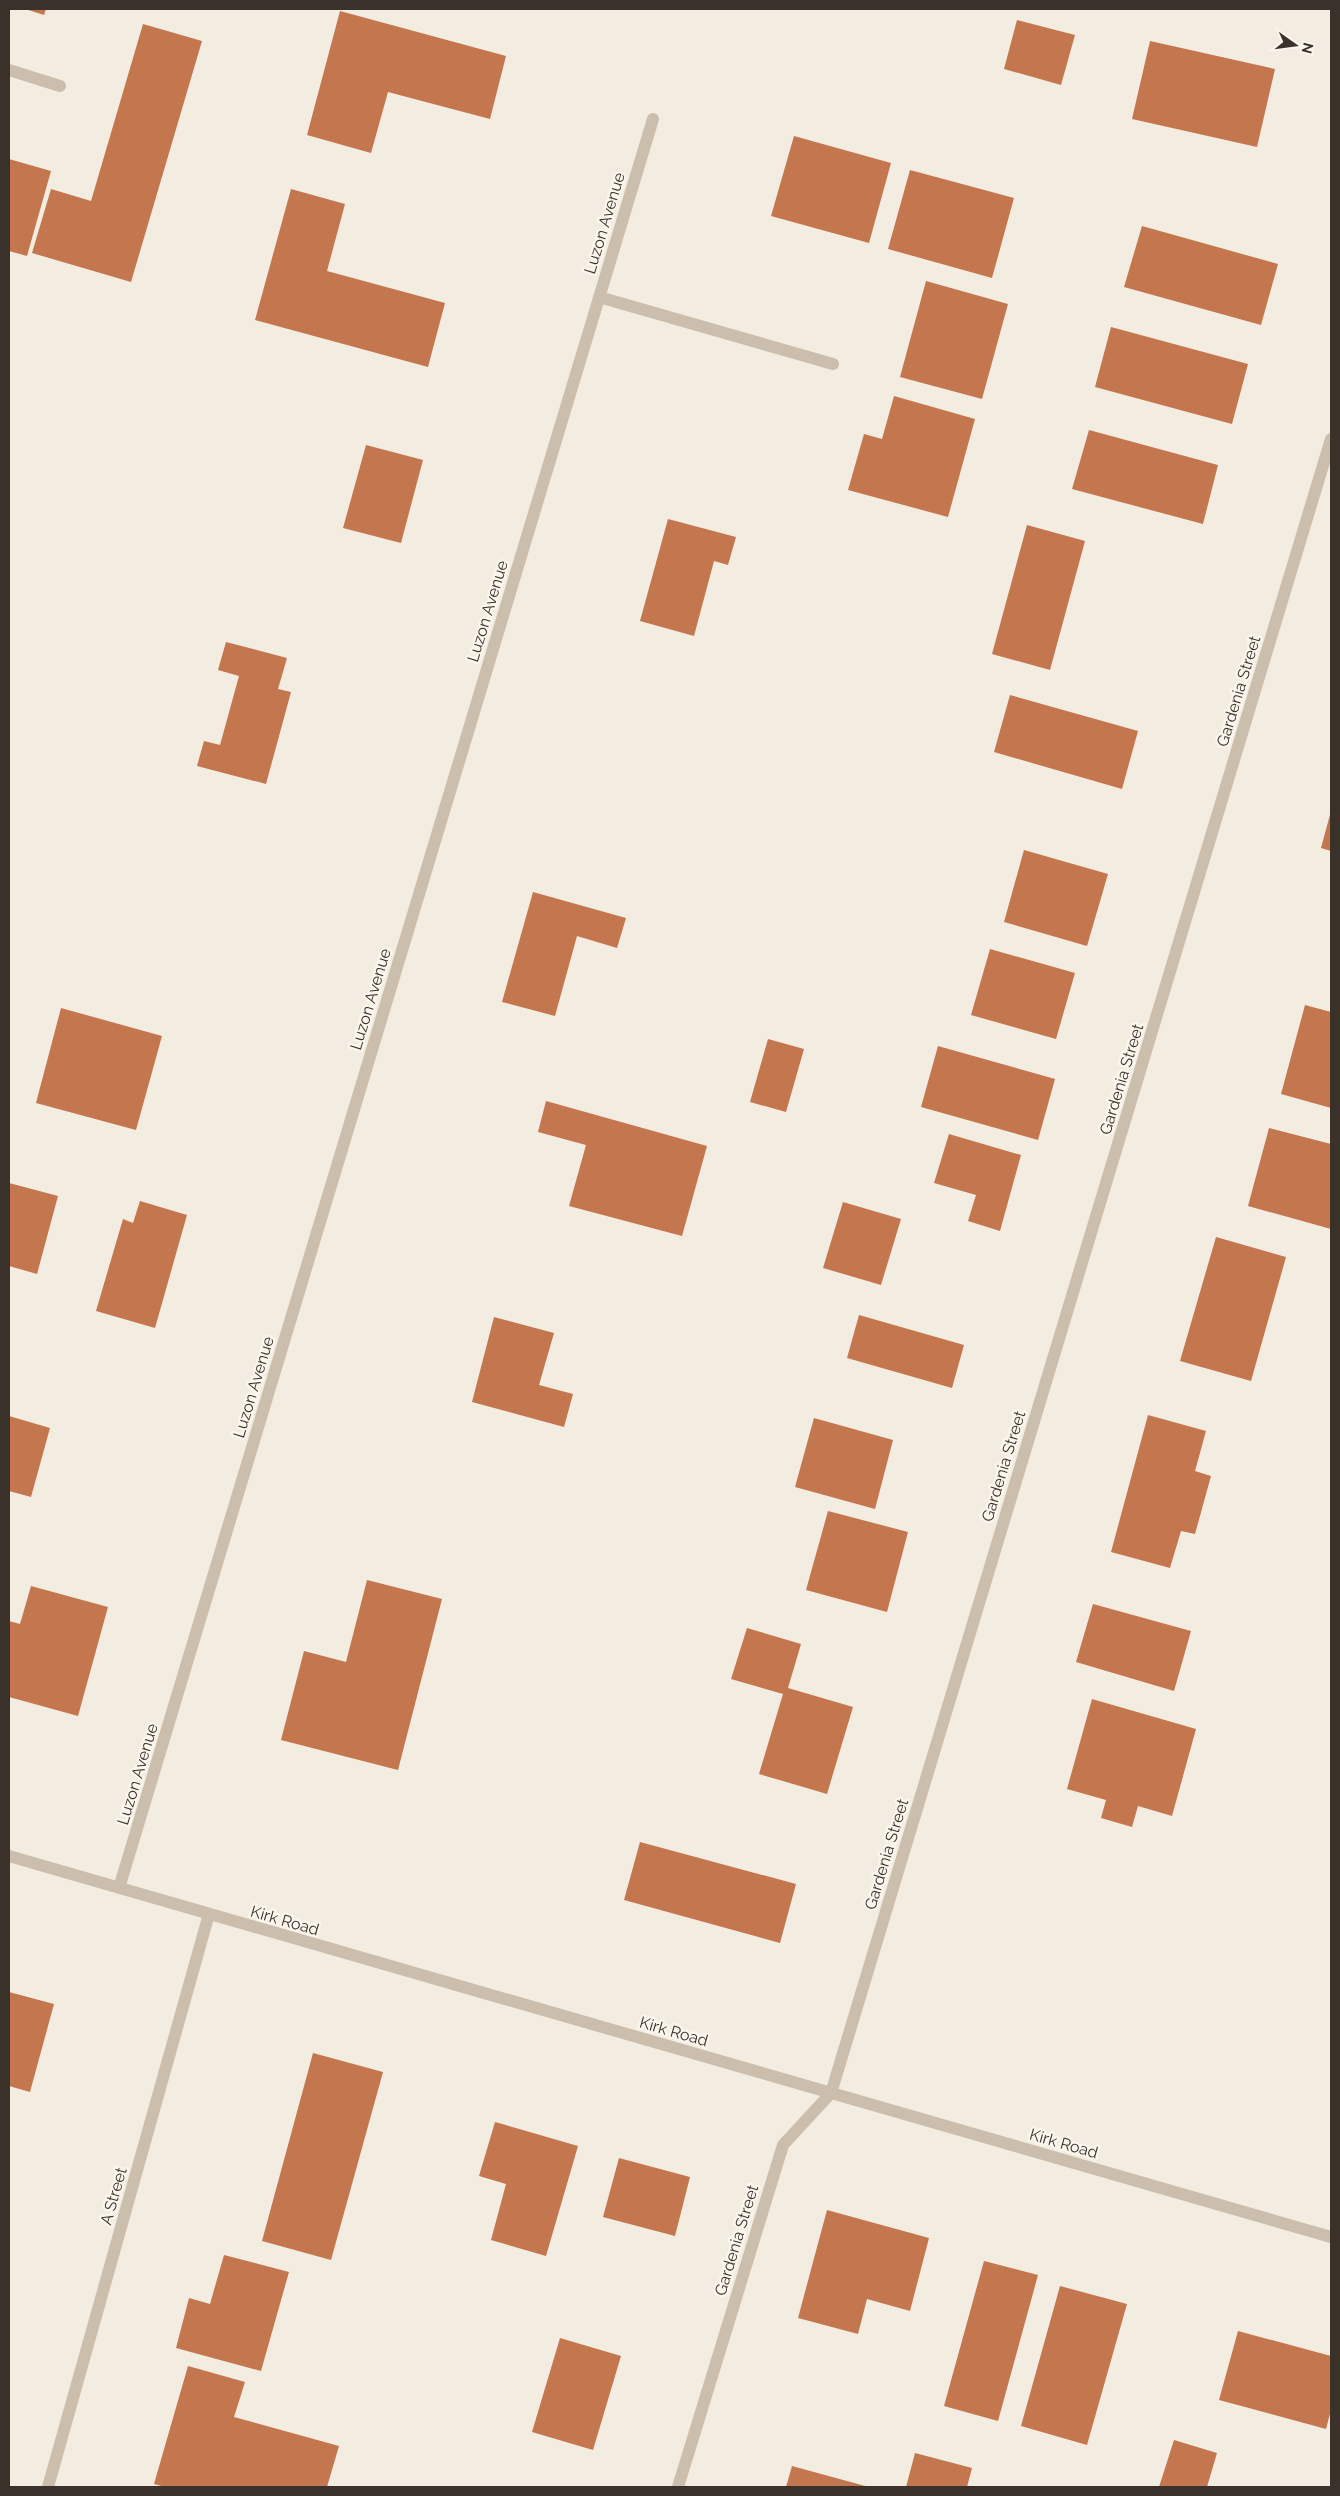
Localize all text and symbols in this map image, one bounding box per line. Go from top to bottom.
north arrow [1270,20,1320,70]
text: N [1299,41,1317,55]
street label: Luzon Avenue [580,170,629,276]
street label: Luzon Avenue [463,558,512,664]
street label: Gardenia Street [1213,633,1265,749]
street label: Luzon Avenue [346,946,395,1052]
street label: Gardenia Street [1096,1021,1148,1137]
street label: Luzon Avenue [229,1334,278,1440]
street label: Gardenia Street [978,1408,1030,1524]
street label: Luzon Avenue [113,1721,162,1827]
street label: Gardenia Street [861,1796,913,1912]
street label: Kirk Road [248,1902,321,1939]
street label: Kirk Road [637,2013,710,2050]
street label: Kirk Road [1027,2125,1100,2162]
street label: A Street [96,2165,131,2227]
street label: Gardenia Street [711,2182,763,2298]

